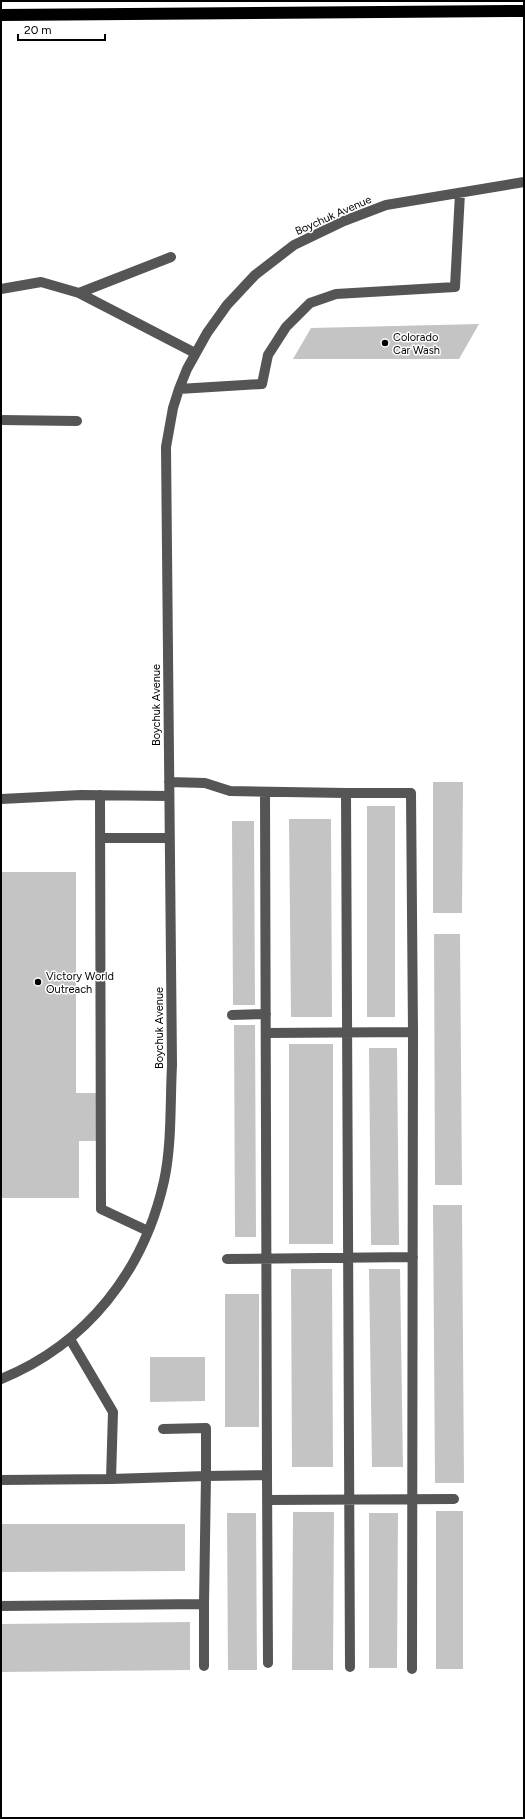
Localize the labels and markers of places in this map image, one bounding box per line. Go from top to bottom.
place label: Colorado Car Wash [393,331,440,357]
marker: Colorado Car Wash [380,338,390,348]
place label: Victory World Outreach [46,970,114,996]
marker: Victory World Outreach [33,977,43,987]

